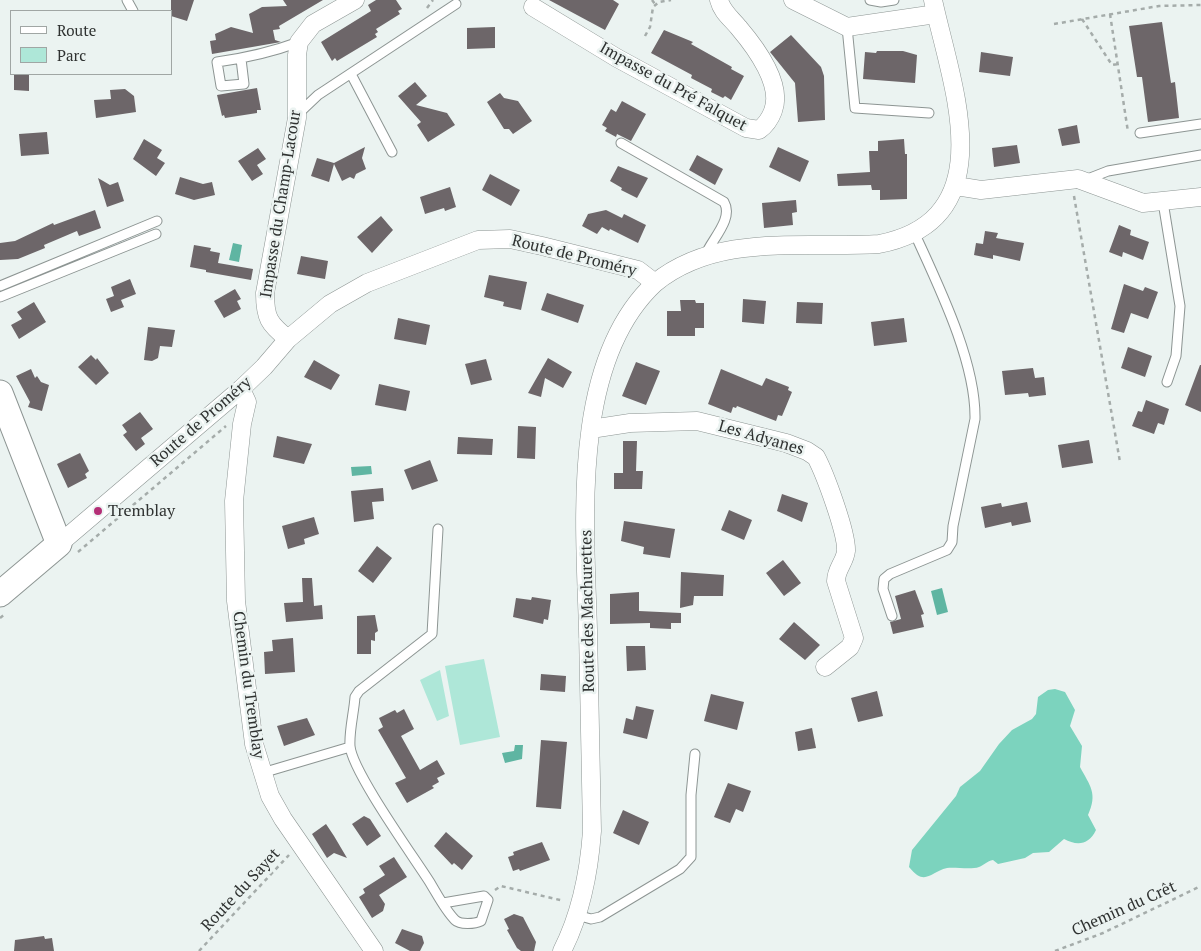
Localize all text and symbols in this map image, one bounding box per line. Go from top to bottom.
legend [10,10,172,75]
text: Route [57,20,96,40]
street label: Impasse du Pré Falquet [596,38,750,136]
text: Parc [57,45,86,65]
street label: Impasse du Champ-Lacour [257,109,305,299]
street label: Route de Proméry [510,231,638,281]
street label: Route de Proméry [147,373,255,471]
street label: Les Adyanes [716,417,806,459]
place label: Tremblay [108,501,175,521]
marker: Tremblay [92,505,104,517]
street label: Route des Machurettes [577,530,599,692]
street label: Chemin du Tremblay [228,610,268,760]
street label: Route du Sayet [198,845,284,935]
street label: Chemin du Crêt [1069,877,1179,941]

